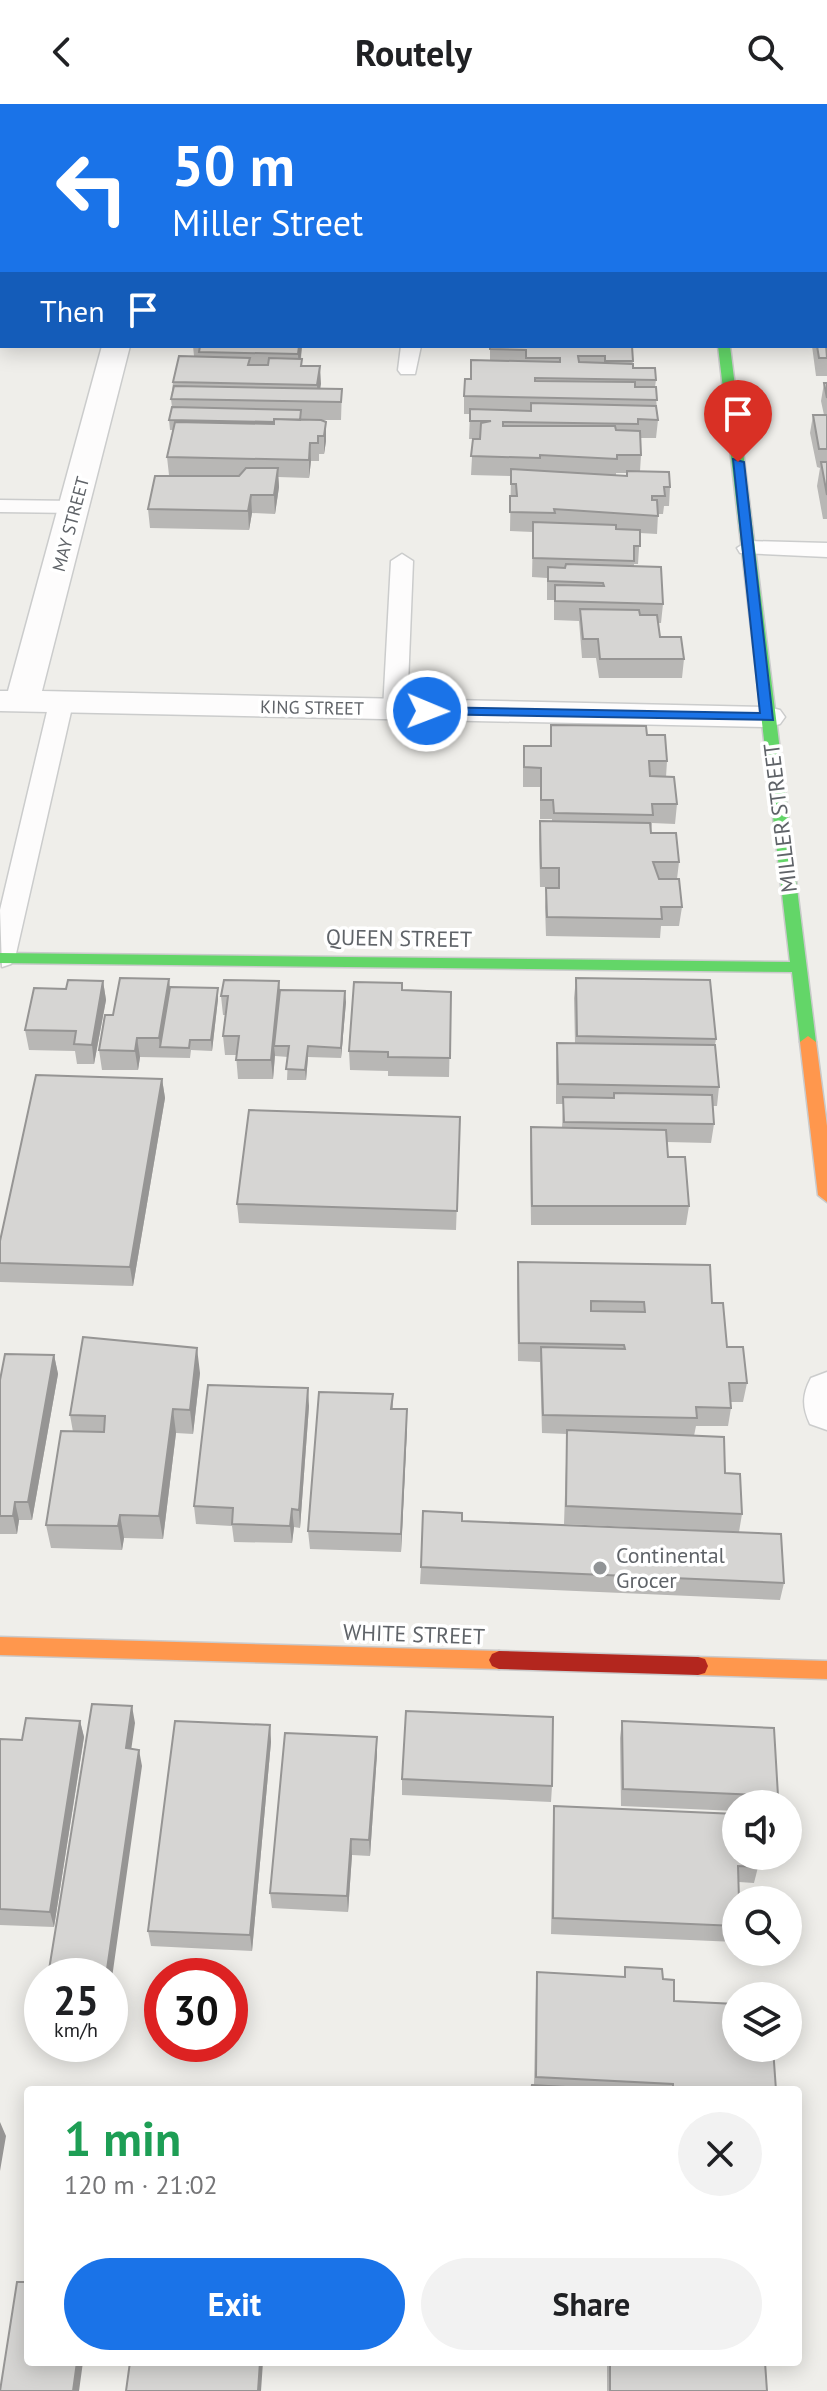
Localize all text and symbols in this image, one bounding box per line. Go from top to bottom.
text: Routely [355,29,472,76]
icon: back [40,30,84,74]
icon: search [743,30,787,74]
text: 50 m [172,129,295,201]
icon: left [40,136,144,240]
text: Miller Street [172,199,363,246]
icon: arrive [121,288,165,332]
text: Then [40,291,105,330]
pin [704,380,772,462]
icon: arrive [716,392,760,436]
street label: MAY STREET [47,474,94,574]
position arrow [385,669,469,753]
street label: KING STREET [260,695,364,720]
street label: MILLER STREET [757,742,803,894]
street label: QUEEN STREET [326,923,472,953]
place label: Continental Grocer [616,1541,726,1594]
marker: Continental Grocer [591,1559,609,1577]
street label: WHITE STREET [343,1618,485,1650]
map controls [722,1790,802,2062]
button: sound [722,1790,802,1870]
button: search [722,1886,802,1966]
speed limit sign: 30 [144,1958,248,2062]
text: 25 [53,1974,99,2026]
button: layers [722,1982,802,2062]
text: km/h [54,2017,98,2043]
text: 1 min [64,2107,181,2169]
button: close [678,2112,762,2196]
text: 120 m · 21:02 [64,2168,218,2201]
button: Exit [64,2258,405,2350]
button: Share [421,2258,762,2350]

